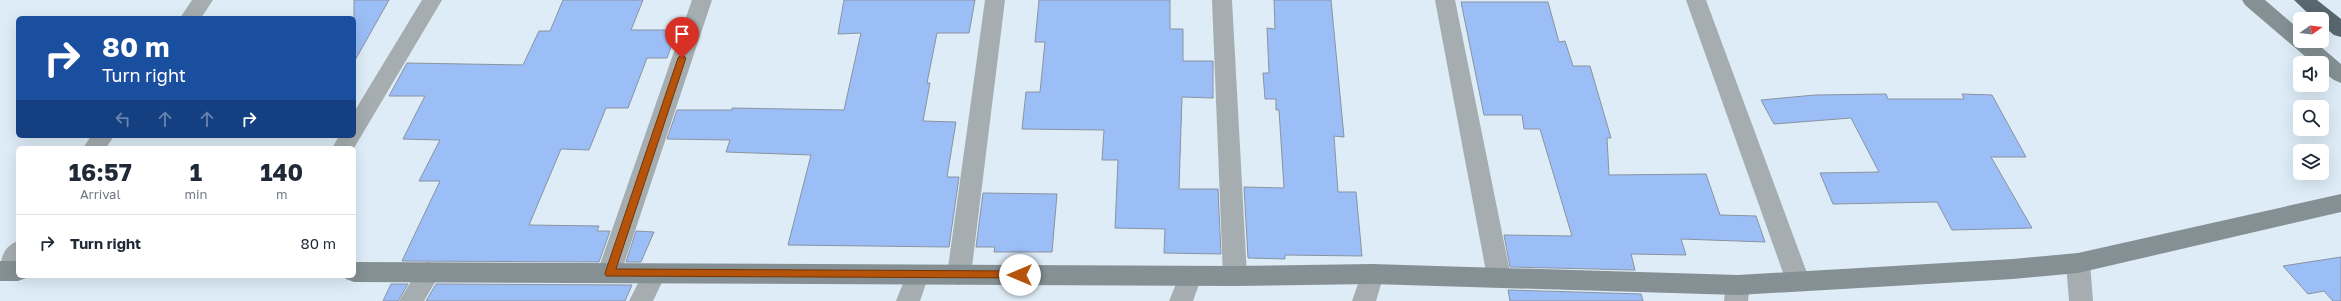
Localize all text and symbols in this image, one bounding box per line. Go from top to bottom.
north arrow [2293,12,2329,48]
map controls [2293,12,2329,180]
pin [665,17,699,58]
icon: arrive [671,23,693,45]
text: 80 m [102,30,170,63]
icon: right [36,32,88,84]
button: sound [2293,56,2329,92]
text: Turn right [102,64,186,86]
button: search [2293,100,2329,136]
icon: left [112,108,134,130]
icon: ahead [154,108,176,130]
icon: ahead [196,108,218,130]
icon: right [238,108,260,130]
button: layers [2293,144,2329,180]
text: 16:57 [69,157,132,186]
text: 1 [190,157,202,186]
text: 140 [260,157,303,186]
text: Arrival [80,186,121,202]
text: min [185,186,207,202]
text: m [276,186,287,202]
icon: right [36,232,58,254]
text: Turn right [70,234,141,252]
text: 80 m [301,234,336,252]
position arrow [999,254,1041,296]

